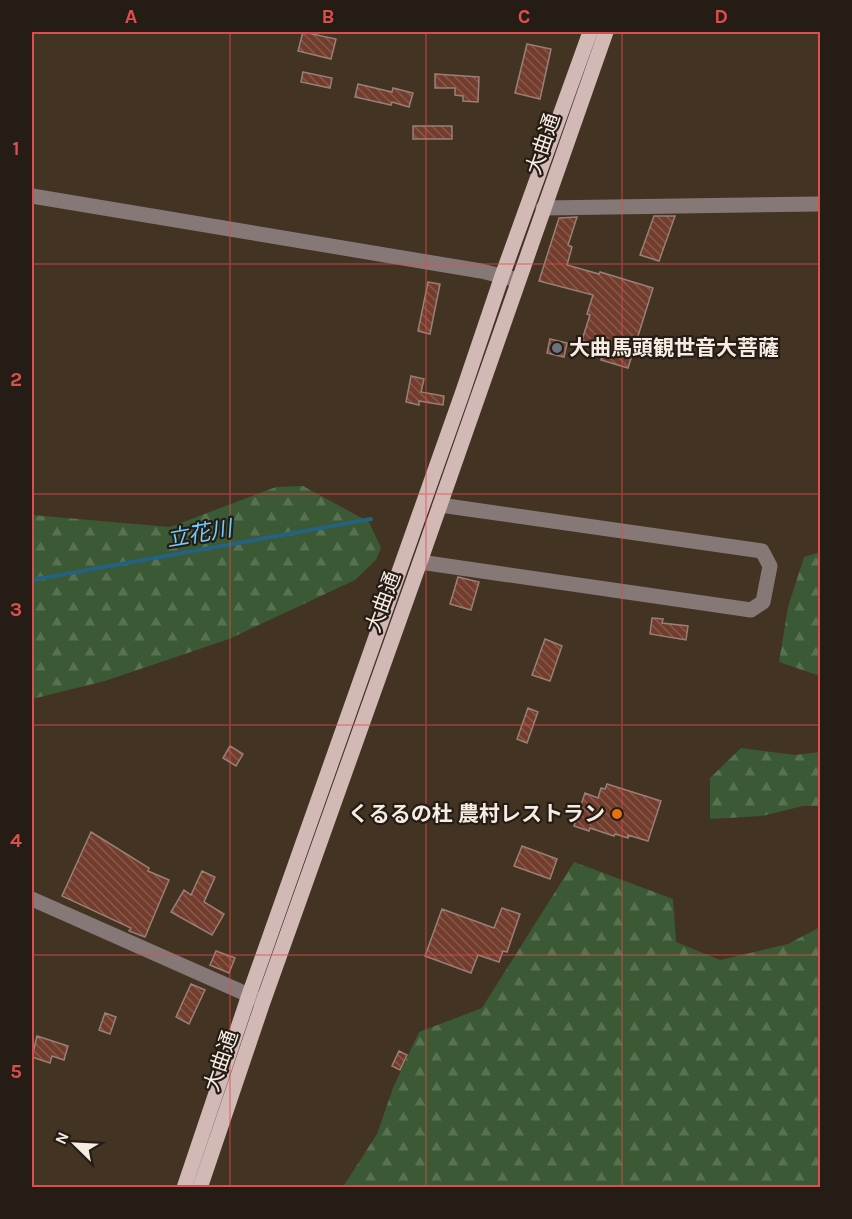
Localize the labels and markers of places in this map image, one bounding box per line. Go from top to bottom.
place label: 大曲馬頭観世音大菩薩 [569,336,779,360]
marker: 大曲馬頭観世音大菩薩 [550,341,564,355]
place label: くるるの杜 農村レストラン [348,802,605,826]
marker: くるるの杜 農村レストラン [610,807,624,821]

